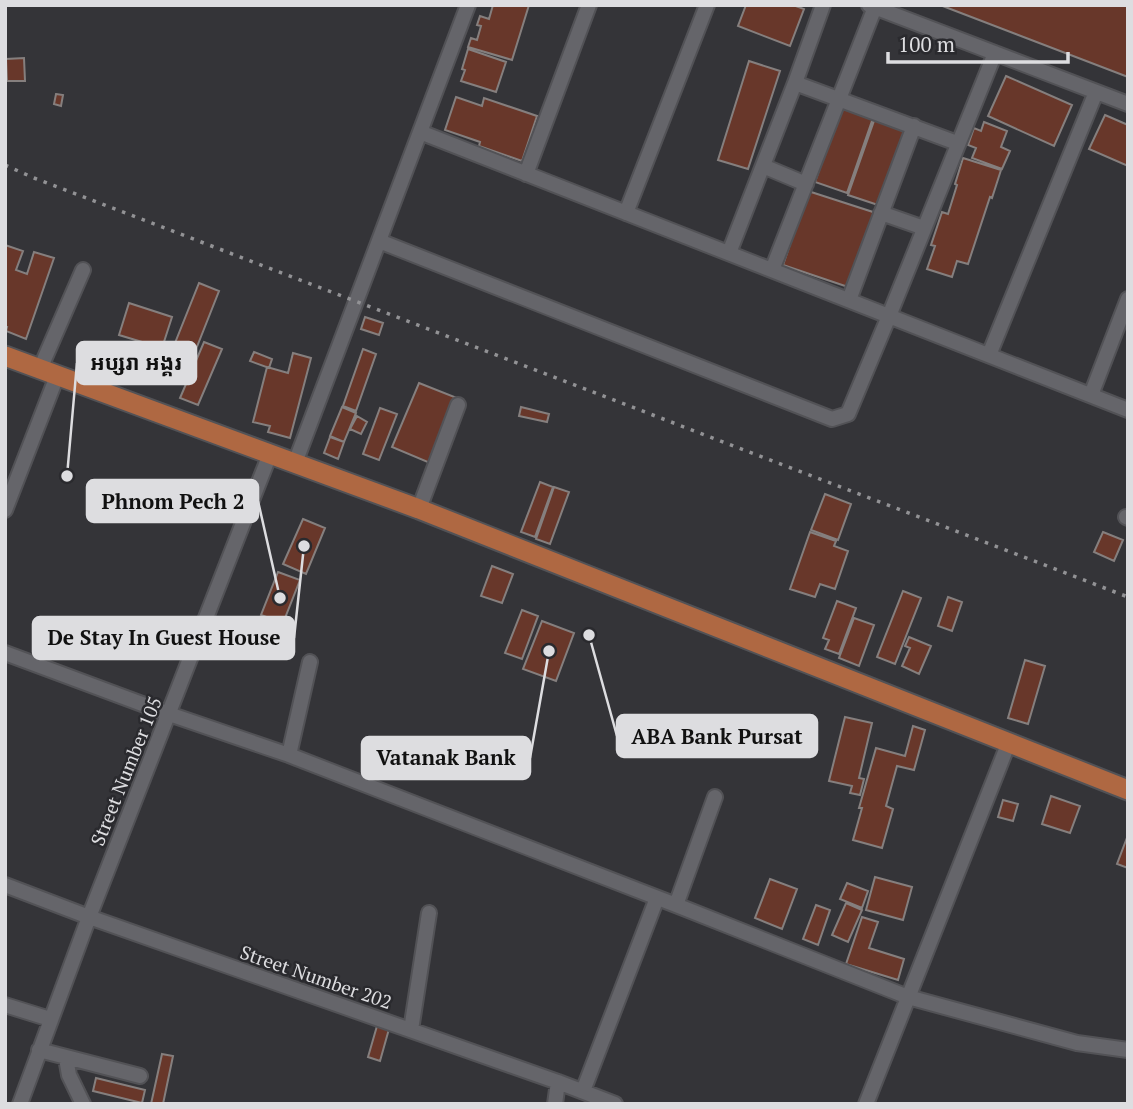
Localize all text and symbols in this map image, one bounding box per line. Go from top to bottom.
scale bar [888,21,1068,65]
text: 100 m [898,30,955,58]
callout: អប្សរា អង្គរ [77,342,196,384]
text: អប្សរា អង្គរ [90,348,182,377]
callout: Phnom Pech 2 [87,480,258,522]
text: Phnom Pech 2 [101,487,245,515]
callout: De Stay In Guest House [33,617,294,659]
text: De Stay In Guest House [47,623,281,651]
street label: Street Number 105 [84,693,167,849]
callout: ABA Bank Pursat [617,715,817,757]
text: ABA Bank Pursat [631,722,803,750]
callout: Vatanak Bank [362,737,530,779]
text: Vatanak Bank [376,743,517,771]
street label: Street Number 202 [237,939,395,1014]

